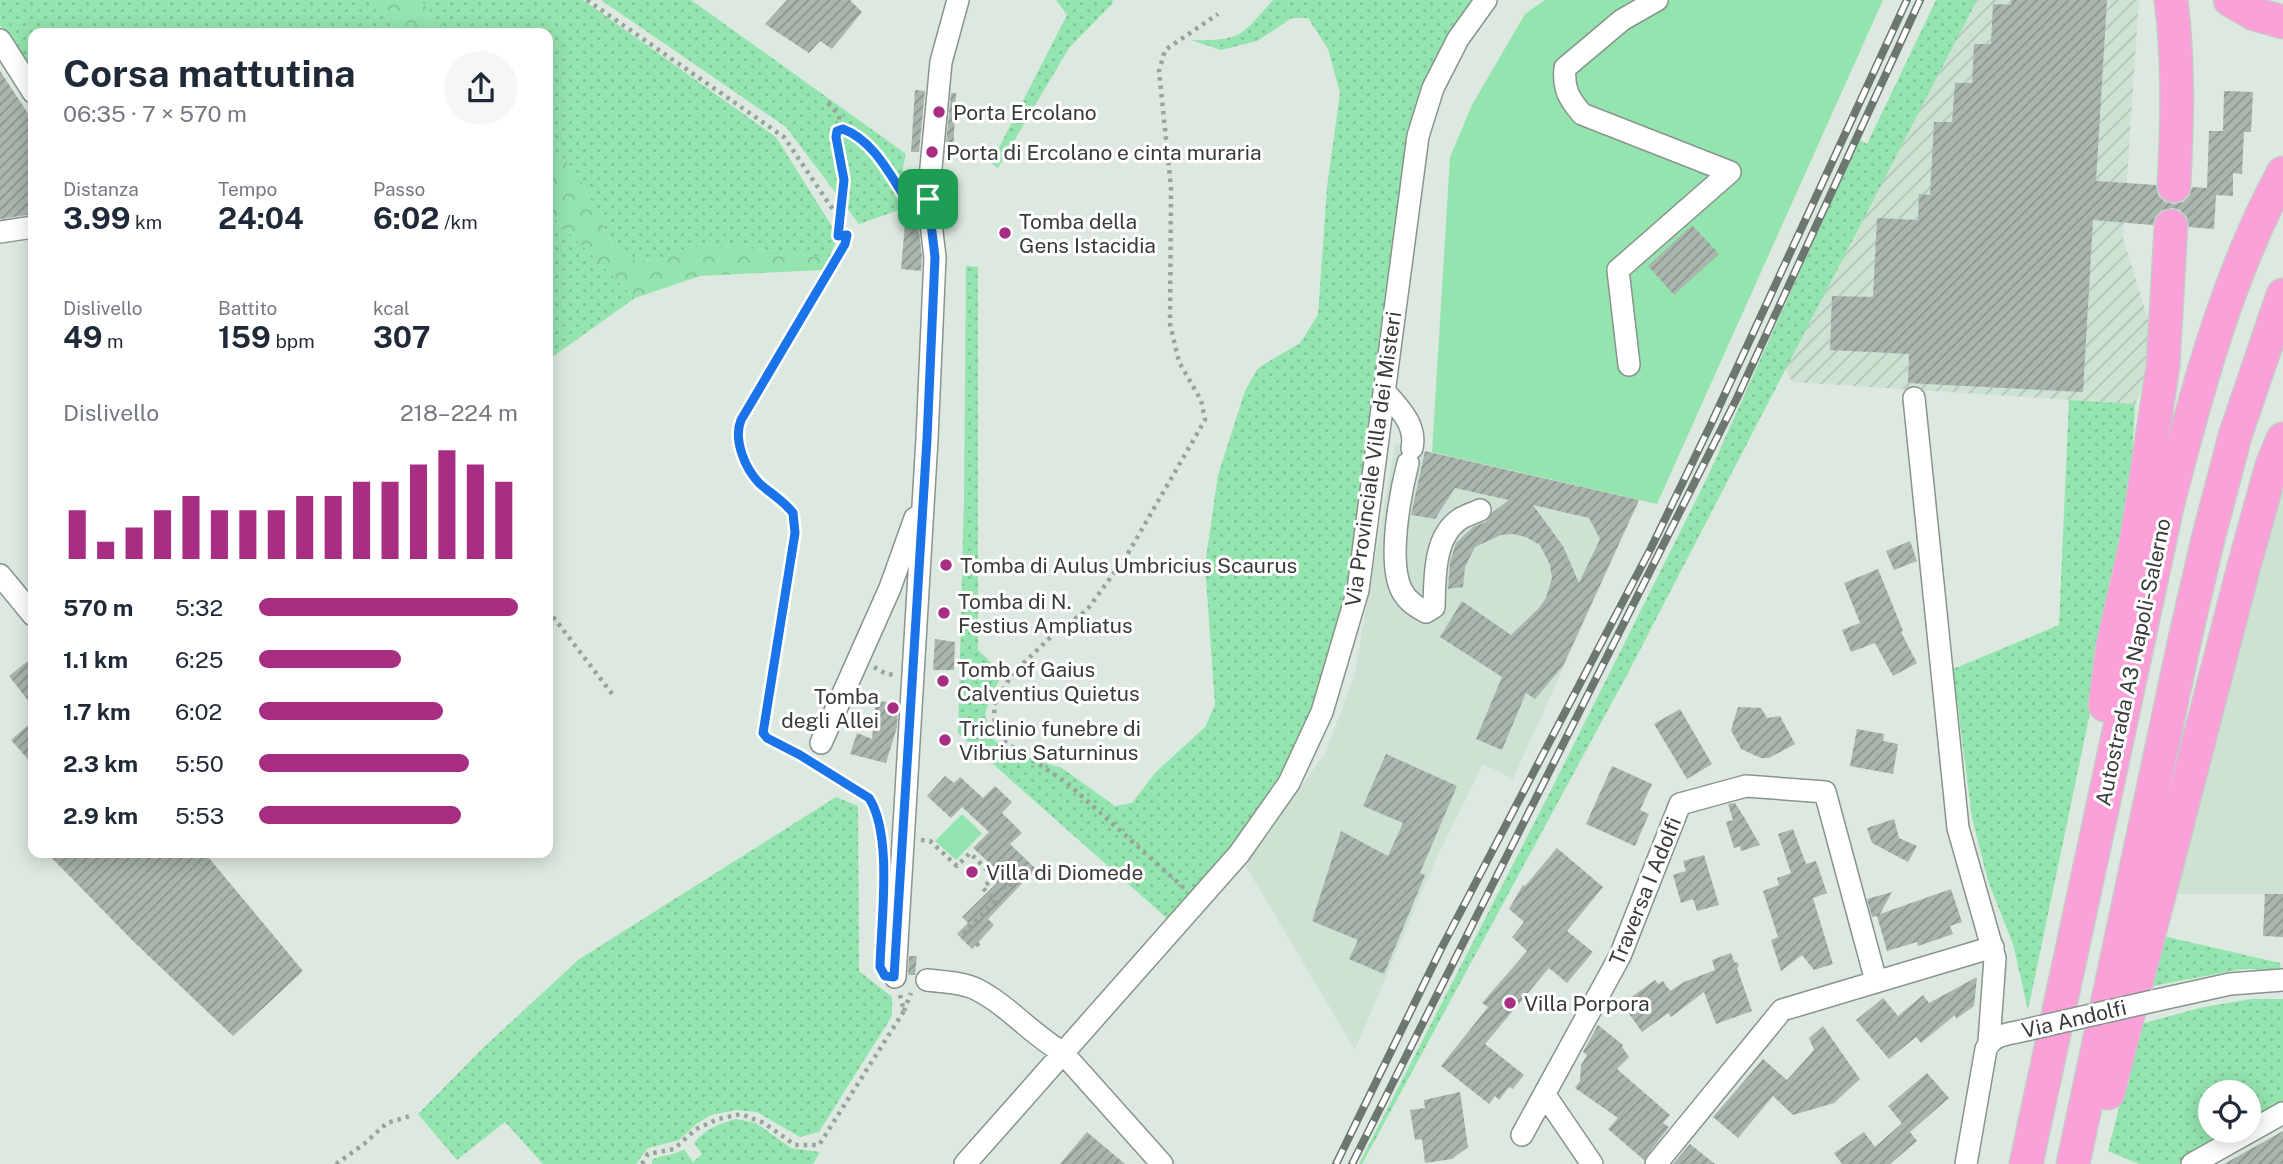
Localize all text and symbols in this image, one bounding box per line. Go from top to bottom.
text: Corsa mattutina [63,51,356,96]
button: share [444,51,518,125]
text: 06:35 · 7 × 570 m [63,100,247,127]
place label: Porta Ercolano [953,100,1097,125]
marker: Porta Ercolano [931,104,947,120]
place label: Porta di Ercolano e cinta muraria [946,140,1262,165]
marker: Porta di Ercolano e cinta muraria [924,144,940,160]
pin [898,169,958,229]
text: Distanza [63,178,139,200]
text: Tempo [218,178,277,200]
text: Passo [373,178,425,200]
icon: arrive [909,180,947,218]
text: 3.99 [63,200,130,236]
text: 24:04 [218,200,304,236]
text: 6:02 [373,200,439,236]
place label: Tomba della Gens Istacidia [1019,209,1156,258]
text: km [130,211,162,233]
text: /km [439,211,478,233]
marker: Tomba della Gens Istacidia [997,225,1013,241]
text: Dislivello [63,297,143,319]
text: Battito [218,297,277,319]
text: kcal [373,297,410,319]
street label: Via Provinciale Villa dei Misteri [1340,310,1406,608]
text: 49 [63,319,102,355]
text: 159 [218,319,271,355]
text: 307 [373,319,430,355]
text: m [102,330,124,352]
text: bpm [271,330,315,352]
text: Dislivello [63,399,159,426]
text: 218–224 m [400,399,518,426]
street label: Autostrada A3 Napoli-Salerno [2090,516,2176,808]
place label: Tomba di Aulus Umbricius Scaurus [960,553,1297,578]
marker: Tomba di Aulus Umbricius Scaurus [938,557,954,573]
place label: Tomba di N. Festius Ampliatus [958,589,1133,638]
text: 570 m [63,594,133,621]
text: 5:32 [175,594,223,621]
marker: Tomba di N. Festius Ampliatus [936,605,952,621]
text: 1.1 km [63,646,128,673]
text: 6:25 [175,646,223,673]
place label: Tomb of Gaius Calventius Quietus [957,657,1140,706]
marker: Tomb of Gaius Calventius Quietus [935,673,951,689]
place label: Tomba degli Allei [781,684,879,733]
text: 1.7 km [63,698,131,725]
text: 6:02 [175,698,222,725]
marker: Tomba degli Allei [885,700,901,716]
place label: Triclinio funebre di Vibrius Saturninus [959,716,1141,765]
marker: Triclinio funebre di Vibrius Saturninus [937,732,953,748]
text: 2.3 km [63,750,138,777]
text: 5:50 [175,750,224,777]
text: 2.9 km [63,802,138,829]
text: 5:53 [175,802,224,829]
street label: Traversa I Adolfi [1604,813,1686,969]
place label: Villa di Diomede [986,860,1143,885]
marker: Villa di Diomede [964,864,980,880]
place label: Villa Porpora [1524,991,1650,1016]
marker: Villa Porpora [1502,995,1518,1011]
street label: Via Andolfi [2019,995,2129,1043]
map controls [2198,1080,2261,1143]
button: locate [2198,1080,2261,1143]

